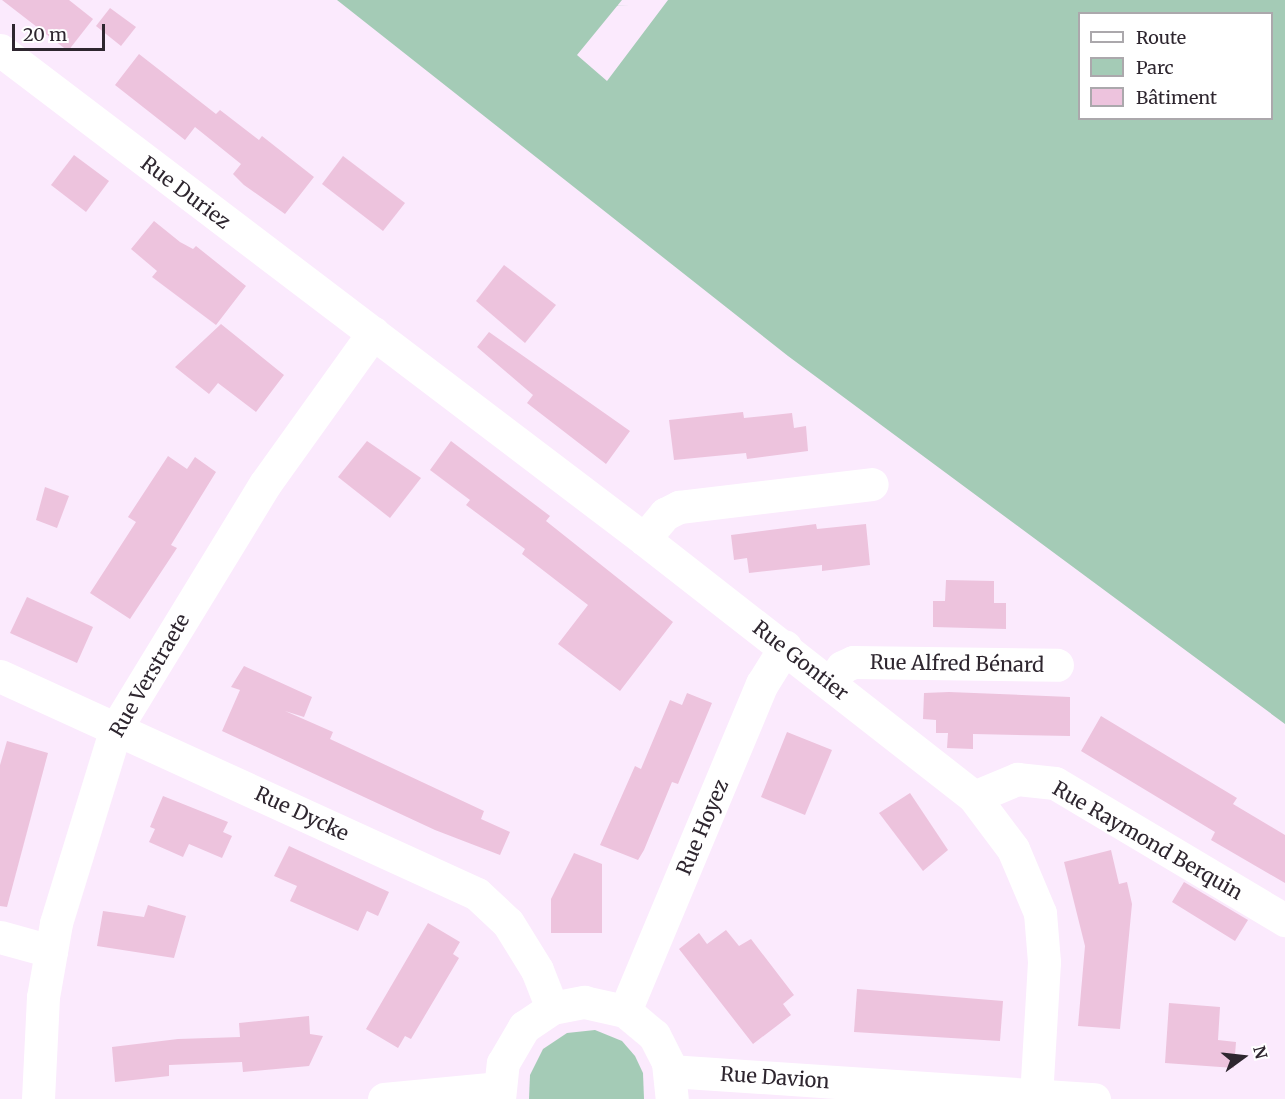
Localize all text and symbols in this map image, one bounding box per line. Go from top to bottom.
scale bar [15,12,108,50]
legend [1078,12,1273,120]
text: 20 m [23,23,67,46]
text: Route [1136,26,1186,49]
text: Parc [1136,56,1174,79]
text: Bâtiment [1136,86,1217,109]
street label: Rue Duriez [137,151,235,233]
street label: Rue Verstraete [104,609,194,741]
street label: Rue Gontier [748,615,854,705]
street label: Rue Alfred Bénard [870,649,1044,677]
street label: Rue Hoyez [671,776,733,878]
street label: Rue Raymond Berquin [1049,776,1247,904]
street label: Rue Dycke [251,781,353,845]
north arrow [1213,1027,1273,1087]
text: N [1249,1044,1272,1061]
street label: Rue Davion [720,1061,830,1093]

